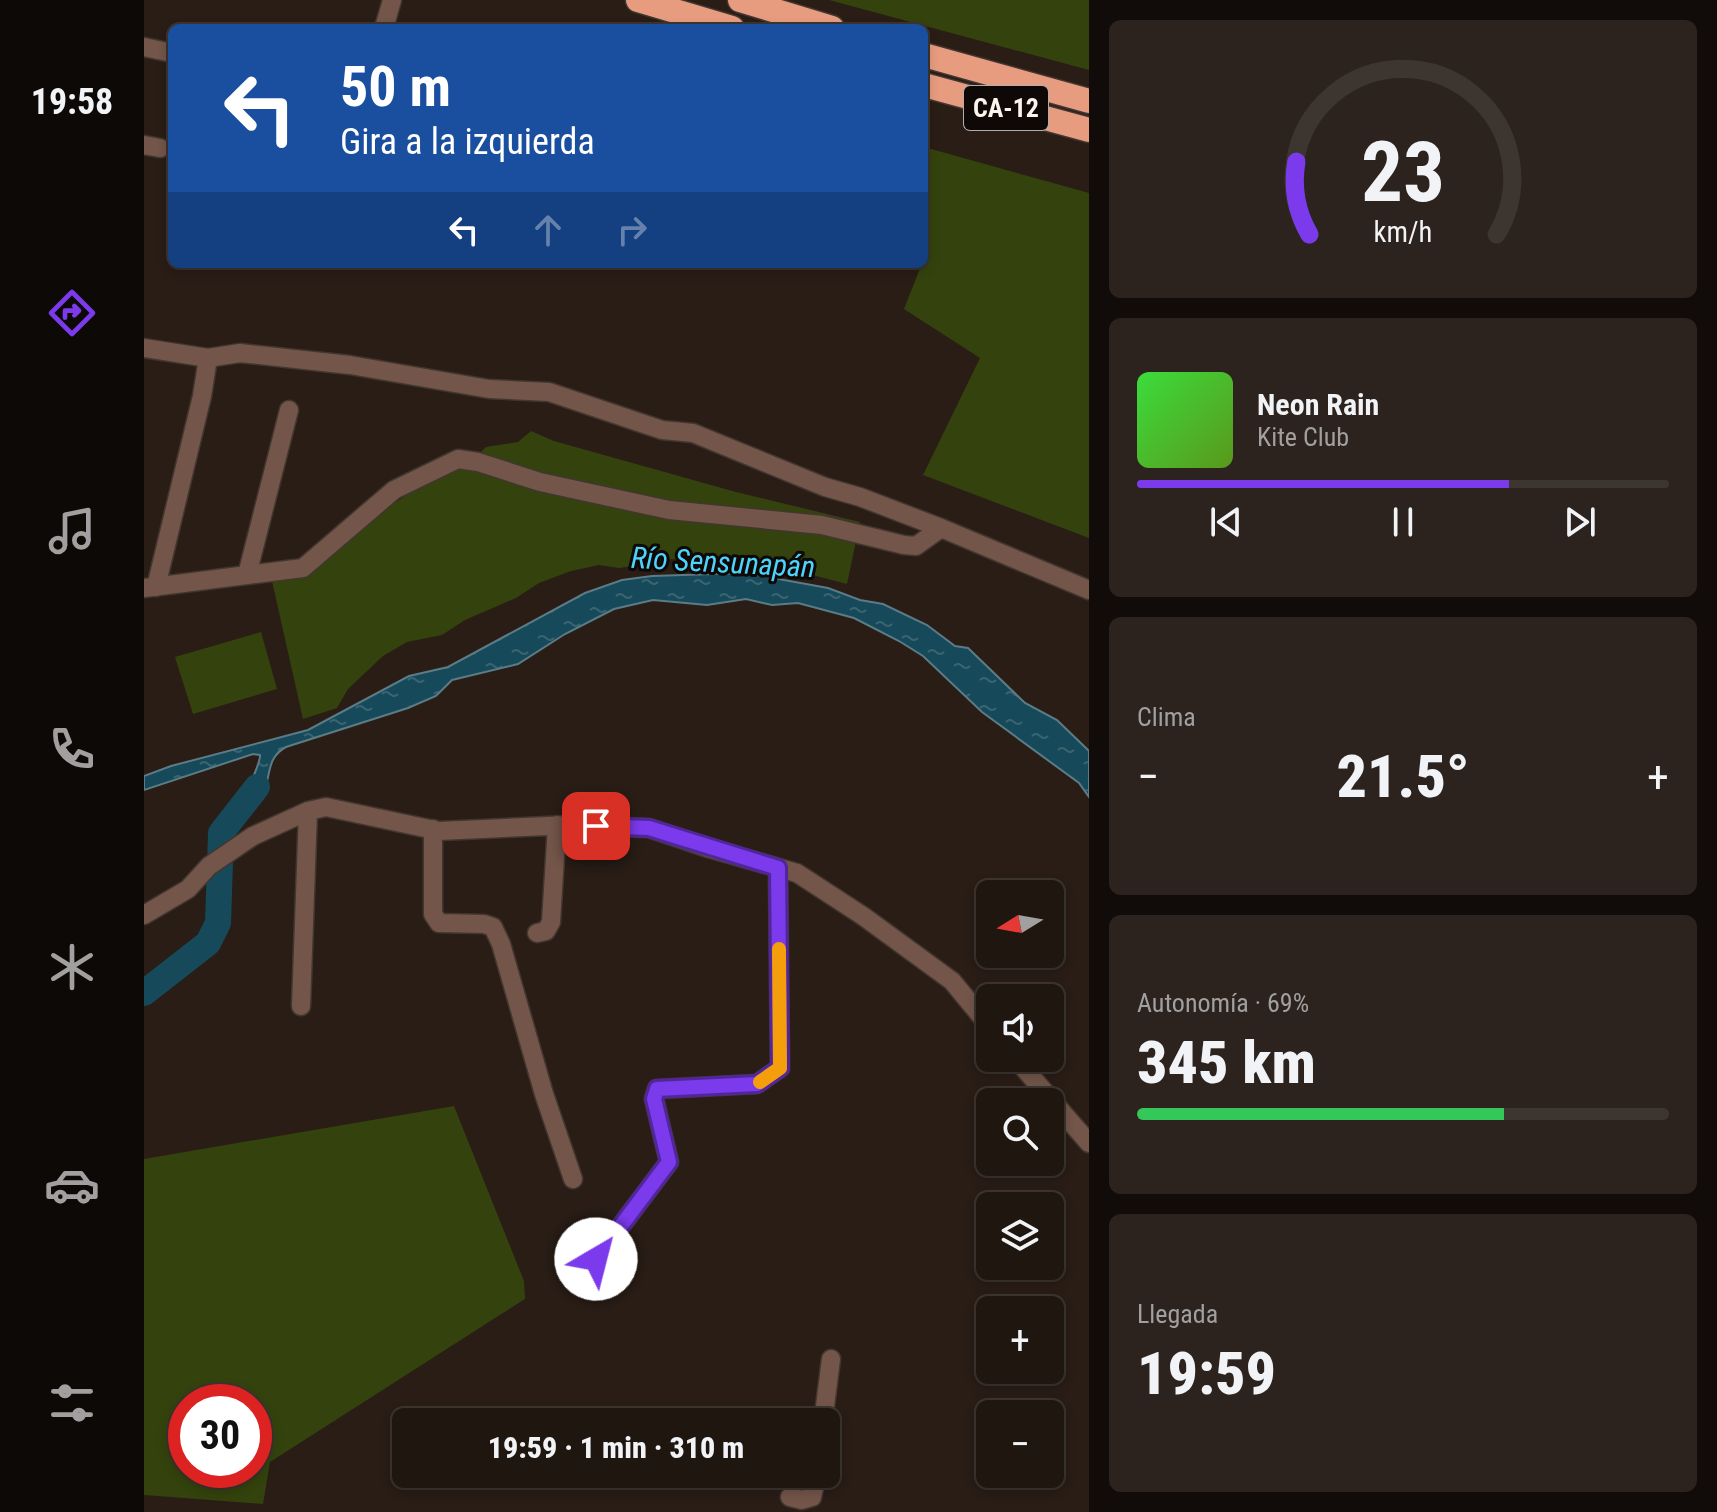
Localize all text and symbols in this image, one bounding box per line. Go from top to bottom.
text: 50 m [340,54,451,120]
icon: left [208,56,312,160]
text: 19:58 [31,81,113,123]
road number: CA-12 [964,86,1048,130]
text: Gira a la izquierda [340,121,595,163]
text: 23 [1361,124,1445,221]
icon: left [442,208,486,252]
icon: ahead [526,208,570,252]
icon: right [610,208,654,252]
text: km/h [1374,215,1432,249]
icon: directions [44,285,100,341]
text: Neon Rain [1257,387,1379,422]
text: Kite Club [1257,422,1349,452]
icon: previous [1204,500,1248,544]
icon: pause [1381,500,1425,544]
icon: next [1558,500,1602,544]
icon: music [44,503,100,559]
water label: Río Sensunapán [630,540,816,584]
text: Clima [1137,702,1196,732]
icon: phone [44,721,100,777]
text: 21.5° [1337,741,1470,812]
text: − [1137,751,1159,803]
text: + [1647,751,1669,803]
pin [562,792,630,860]
icon: arrive [574,804,618,848]
north arrow [976,880,1064,968]
map controls [976,880,1064,1488]
icon: climate [44,939,100,995]
button: sound [976,984,1064,1072]
text: Autonomía · 69% [1137,988,1309,1018]
text: 345 km [1137,1027,1316,1098]
button: search [976,1088,1064,1176]
icon: car [44,1157,100,1213]
button: layers [976,1192,1064,1280]
position arrow [554,1217,638,1301]
button: + [976,1296,1064,1384]
text: Llegada [1137,1299,1218,1329]
text: 19:59 [1137,1338,1276,1409]
icon: filters [44,1375,100,1431]
speed limit sign: 30 [168,1384,272,1488]
button: − [976,1400,1064,1488]
text: 19:59 · 1 min · 310 m [488,1430,744,1465]

